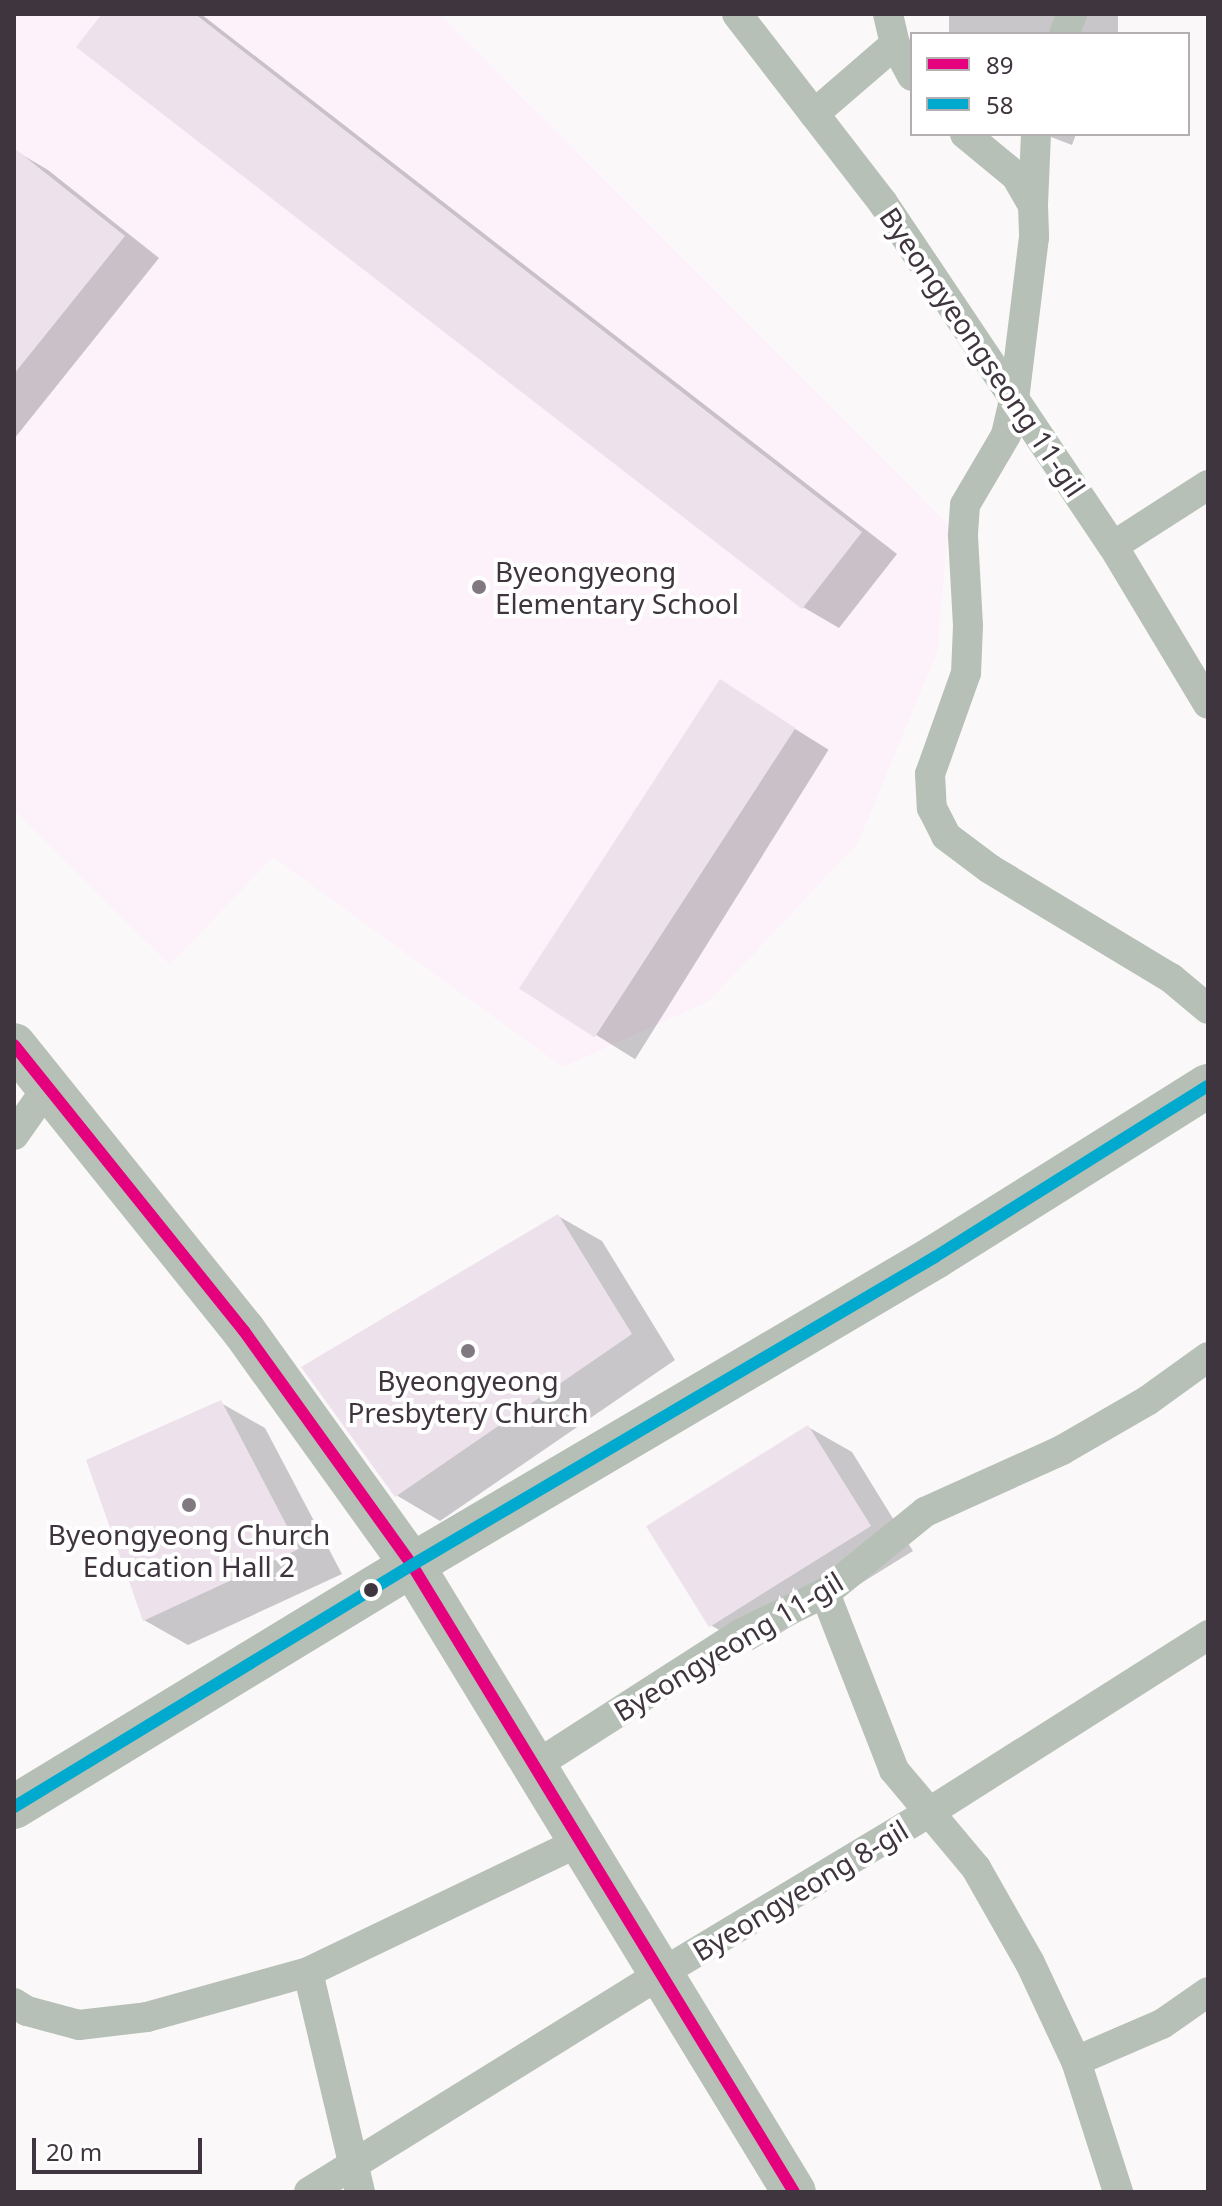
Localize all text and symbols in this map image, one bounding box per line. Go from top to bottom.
legend [910,32,1190,136]
text: 89 [986,48,1013,81]
text: 58 [986,88,1013,121]
street label: Byeongyeongseong 11-gil [873,201,1093,503]
place label: Byeongyeong Elementary School [495,554,739,620]
marker: Byeongyeong Elementary School [470,578,488,596]
marker: Byeongyeong Presbytery Church [459,1342,477,1360]
place label: Byeongyeong Presbytery Church [347,1363,589,1429]
marker: Byeongyeong Church Education Hall 2 [180,1496,198,1514]
place label: Byeongyeong Church Education Hall 2 [48,1517,330,1583]
street label: Byeongyeong 11-gil [607,1564,849,1728]
unlabelled marker [363,1582,379,1598]
street label: Byeongyeong 8-gil [686,1812,914,1968]
scale bar [36,2122,206,2172]
text: 20 m [46,2135,102,2168]

